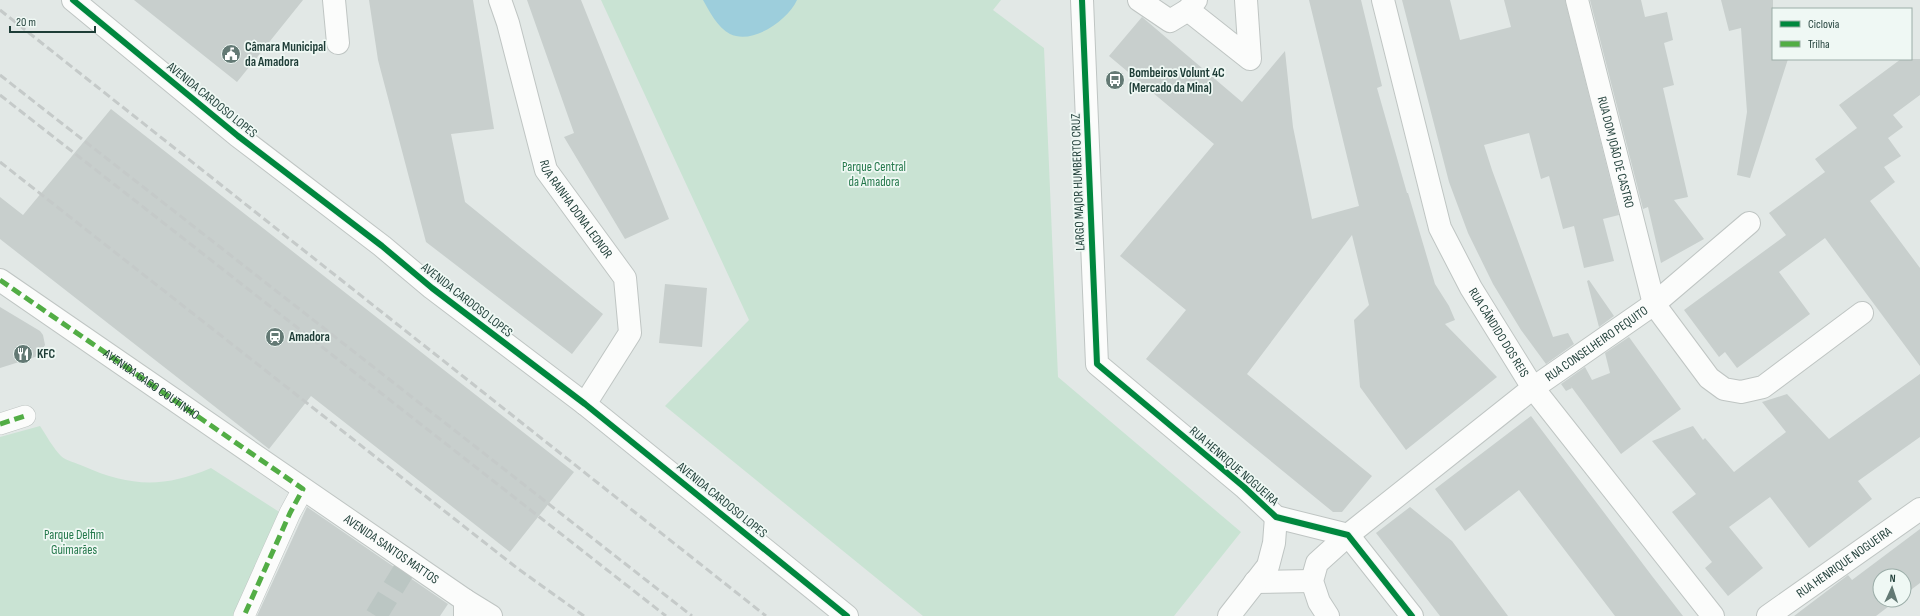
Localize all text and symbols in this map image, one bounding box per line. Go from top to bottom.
scale bar [10,8,95,34]
legend [1772,8,1912,60]
text: 20 m [16,15,36,30]
text: Ciclovia [1808,17,1840,32]
text: Trilha [1808,37,1830,52]
place label: Câmara Municipal da Amadora [245,39,326,70]
public building icon: Câmara Municipal da Amadora [220,43,242,65]
street label: AVENIDA CARDOSO LOPES [163,58,261,142]
place label: Bombeiros Volunt 4C (Mercado da Mina) [1129,65,1225,96]
bus stop icon: Bombeiros Volunt 4C (Mercado da Mina) [1104,69,1126,91]
street label: RUA DOM JOÃO DE CASTRO [1594,95,1637,210]
street label: LARGO MAJOR HUMBERTO CRUZ [1068,113,1088,251]
street label: RUA RAINHA DONA LEONOR [536,158,616,262]
park label: Parque Central da Amadora [842,159,906,190]
street label: AVENIDA CARDOSO LOPES [417,259,516,341]
street label: RUA CÂNDIDO DOS REIS [1465,285,1533,381]
street label: RUA CONSELHEIRO PEQUITO [1542,303,1651,385]
station icon: Amadora [264,326,286,348]
place label: Amadora [288,329,330,345]
restaurant icon: KFC [12,343,34,365]
street label: AVENIDA GAGO COUTINHO [99,345,203,423]
place label: KFC [37,346,56,362]
street label: RUA HENRIQUE NOGUEIRA [1186,423,1282,509]
street label: AVENIDA CARDOSO LOPES [673,458,771,542]
street label: AVENIDA SANTOS MATTOS [340,511,442,588]
street label: RUA HENRIQUE NOGUEIRA [1793,523,1895,601]
park label: Parque Delfim Guimarães [44,527,104,558]
north arrow [1872,568,1912,608]

